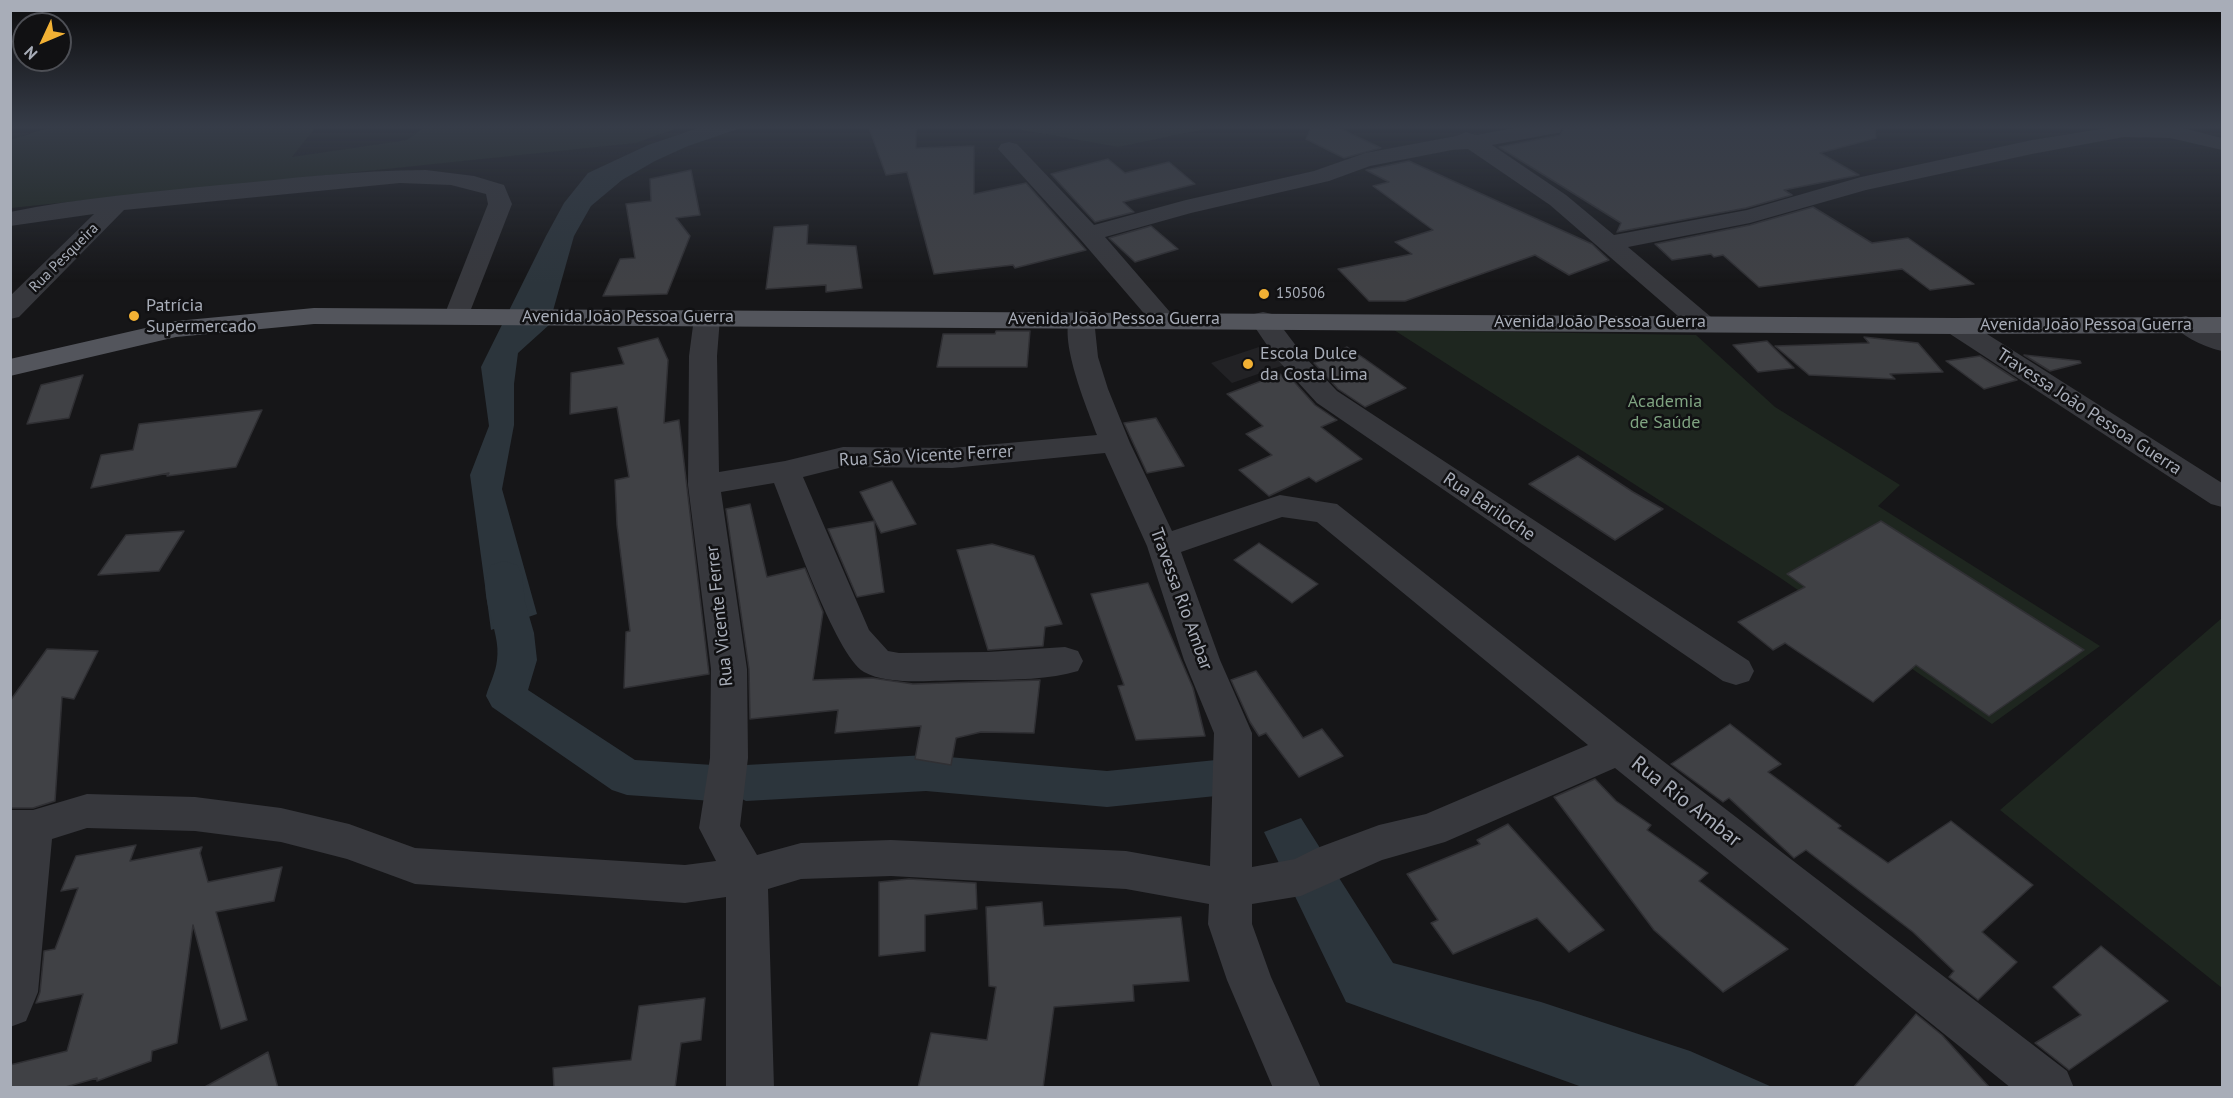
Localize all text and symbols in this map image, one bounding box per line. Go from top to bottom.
north arrow [12,12,72,72]
text: N [20,42,41,64]
street label: Rua Pesqueira [26,220,102,296]
place label: 150506 [1276,285,1325,303]
marker: 150506 [1257,287,1271,301]
place label: Patrícia Supermercado [146,295,257,338]
street label: Avenida João Pessoa Guerra [522,306,734,328]
street label: Avenida João Pessoa Guerra [1008,308,1220,330]
marker: Patrícia Supermercado [127,309,141,323]
street label: Avenida João Pessoa Guerra [1494,311,1706,333]
street label: Avenida João Pessoa Guerra [1980,314,2192,336]
place label: Escola Dulce da Costa Lima [1260,343,1368,386]
street label: Travessa João Pessoa Guerra [1993,344,2185,480]
marker: Escola Dulce da Costa Lima [1241,357,1255,371]
park label: Academia de Saúde [1628,391,1702,434]
street label: Rua São Vicente Ferrer [838,441,1014,471]
street label: Rua Bariloche [1439,468,1539,546]
street label: Travessa Rio Ambar [1145,525,1217,673]
street label: Rua Vicente Ferrer [702,545,738,687]
street label: Rua Rio Ambar [1626,751,1746,853]

